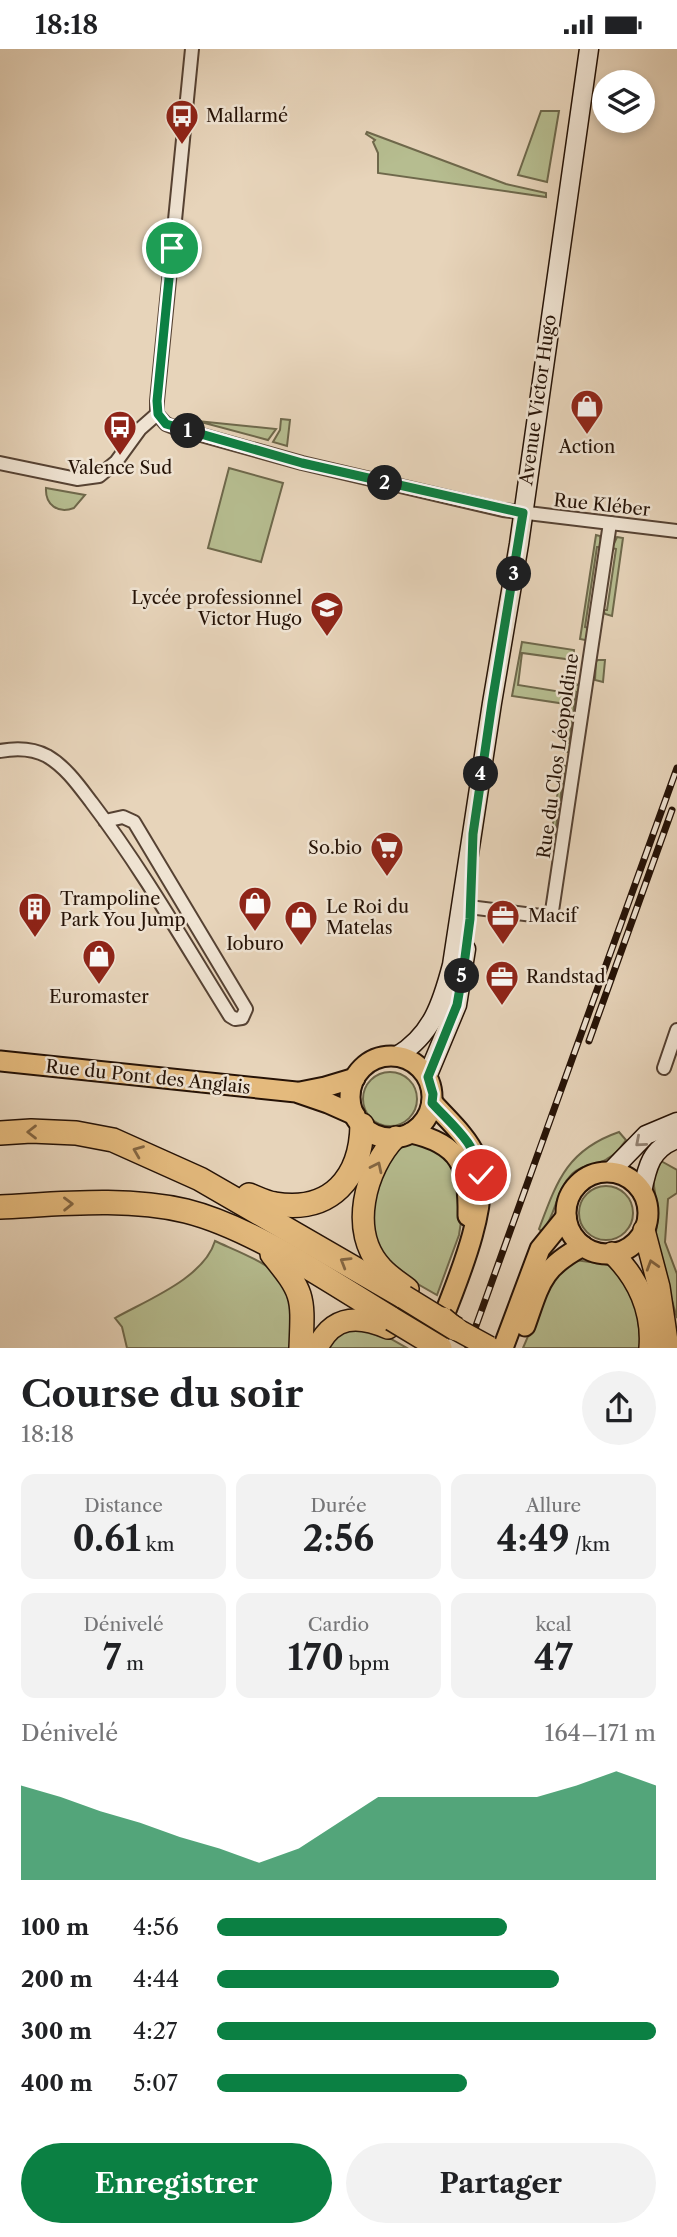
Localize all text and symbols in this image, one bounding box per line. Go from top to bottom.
text: 18:18 [35,9,98,41]
map controls [592,70,655,133]
button: layers [592,70,655,133]
bus stop icon: Mallarmé [163,97,201,146]
place label: Mallarmé [206,105,288,127]
pin [142,218,202,278]
icon: arrive [153,229,191,267]
street label: Avenue Victor Hugo [515,313,561,488]
shop icon: Action [568,387,606,436]
bus stop icon: Valence Sud [101,408,139,457]
pin: 1 [170,413,206,449]
text: 1 [183,419,192,442]
place label: Action [558,436,615,458]
place label: Valence Sud [67,457,172,479]
pin: 2 [368,465,402,501]
text: 2 [379,471,390,494]
street label: Rue Kléber [553,489,652,521]
pin: 3 [496,557,532,591]
text: 3 [508,562,519,585]
place label: Lycée professionnel Victor Hugo [131,587,302,630]
school or university icon: Lycée professionnel Victor Hugo [308,589,346,638]
street label: Rue du Clos Léopoldine [533,652,583,860]
pin: 4 [463,757,498,791]
text: 4 [475,762,486,785]
supermarket icon: So.bio [368,829,406,878]
place label: So.bio [308,837,362,859]
shop icon: Ioburo [236,884,274,933]
place label: Trampoline Park You Jump [60,888,186,931]
building icon: Trampoline Park You Jump [16,890,54,939]
place label: Le Roi du Matelas [326,896,409,939]
office icon: Macif [484,897,522,946]
shop icon: Le Roi du Matelas [282,898,320,947]
place label: Macif [528,905,579,927]
place label: Ioburo [226,933,284,955]
shop icon: Euromaster [80,937,118,986]
pin: 5 [444,958,480,993]
office icon: Randstad [483,958,521,1007]
text: 5 [456,964,467,987]
place label: Randstad [526,966,605,988]
place label: Euromaster [49,986,149,1008]
street label: Rue du Pont des Anglais [44,1055,252,1099]
one-way arrow [26,1124,37,1139]
one-way arrow [635,1134,648,1146]
one-way arrow [133,1145,145,1159]
pin [451,1145,511,1205]
icon: check [462,1156,500,1194]
one-way arrow [369,1161,383,1174]
one-way arrow [63,1196,74,1212]
one-way arrow [339,1258,352,1271]
one-way arrow [645,1259,660,1271]
text: Course du soir [21,1370,303,1417]
button: share [582,1371,656,1445]
text: 18:18 [21,1420,74,1448]
text: Distance [84,1494,163,1517]
text: Durée [310,1494,367,1517]
text: Allure [526,1494,581,1517]
text: 0.61 [73,1517,141,1560]
text: 2:56 [303,1517,374,1560]
text: 4:49 [497,1517,570,1560]
text: km [141,1533,174,1556]
text: /km [570,1533,610,1556]
text: Dénivelé [83,1613,164,1636]
text: Cardio [308,1613,369,1636]
text: kcal [536,1613,571,1636]
text: 7 [103,1636,121,1679]
text: 170 [287,1636,344,1679]
text: 47 [534,1636,573,1679]
text: m [121,1652,144,1675]
text: bpm [344,1652,390,1675]
text: Dénivelé [21,1719,118,1747]
text: 164–171 m [544,1719,656,1747]
text: 100 m [21,1913,89,1941]
text: 4:56 [133,1913,179,1941]
text: 200 m [21,1965,93,1993]
text: 4:44 [133,1965,179,1993]
text: 300 m [21,2017,92,2045]
text: 4:27 [133,2017,177,2045]
text: 400 m [21,2069,93,2097]
text: 5:07 [133,2069,178,2097]
button: Enregistrer [21,2143,332,2223]
button: Partager [346,2143,656,2223]

